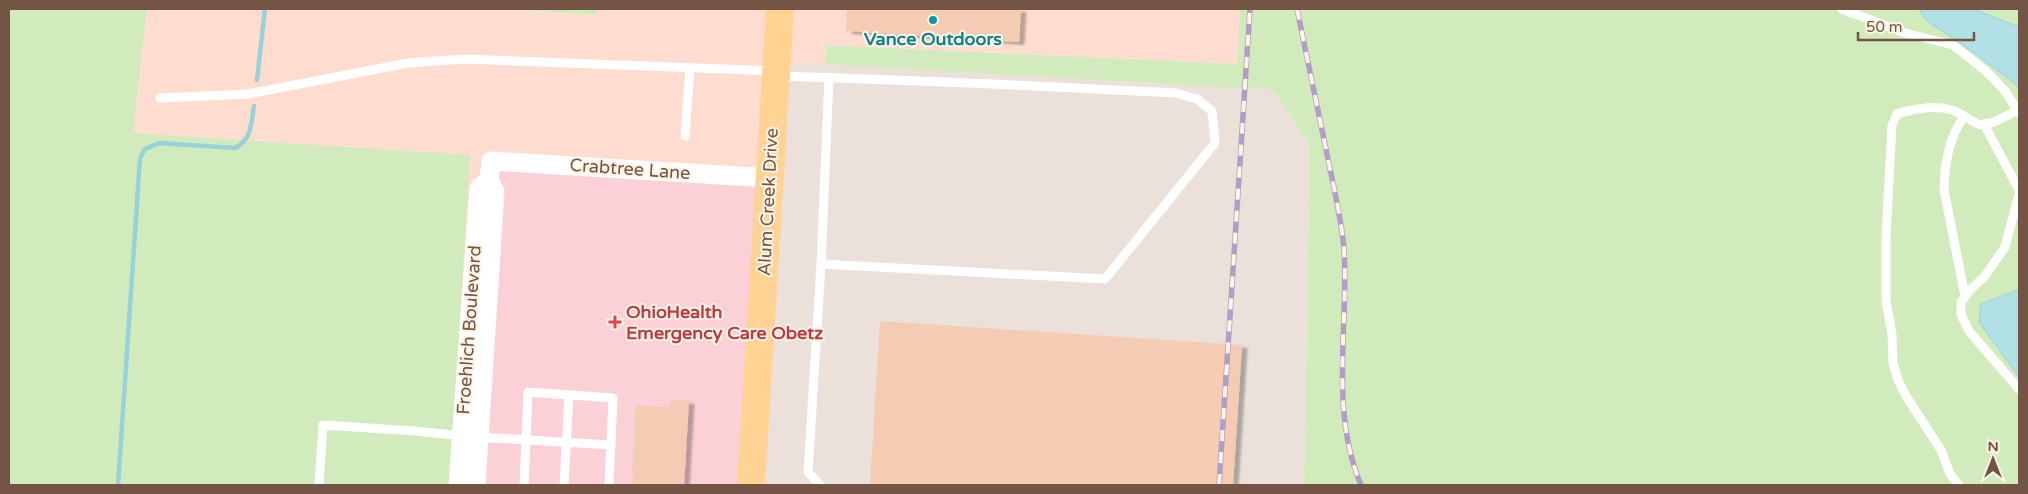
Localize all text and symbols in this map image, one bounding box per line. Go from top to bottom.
scale bar [1858,10,1974,42]
marker: Vance Outdoors [927,14,939,26]
text: 50 m [1866,18,1903,36]
place label: Vance Outdoors [864,28,1002,50]
street label: Alum Creek Drive [753,127,783,277]
street label: Crabtree Lane [569,154,691,184]
street label: Froehlich Boulevard [452,245,486,415]
place label: OhioHealth Emergency Care Obetz [626,301,823,344]
marker: OhioHealth Emergency Care Obetz [608,315,622,329]
north arrow [1968,434,2018,484]
text: N [1987,438,1999,455]

